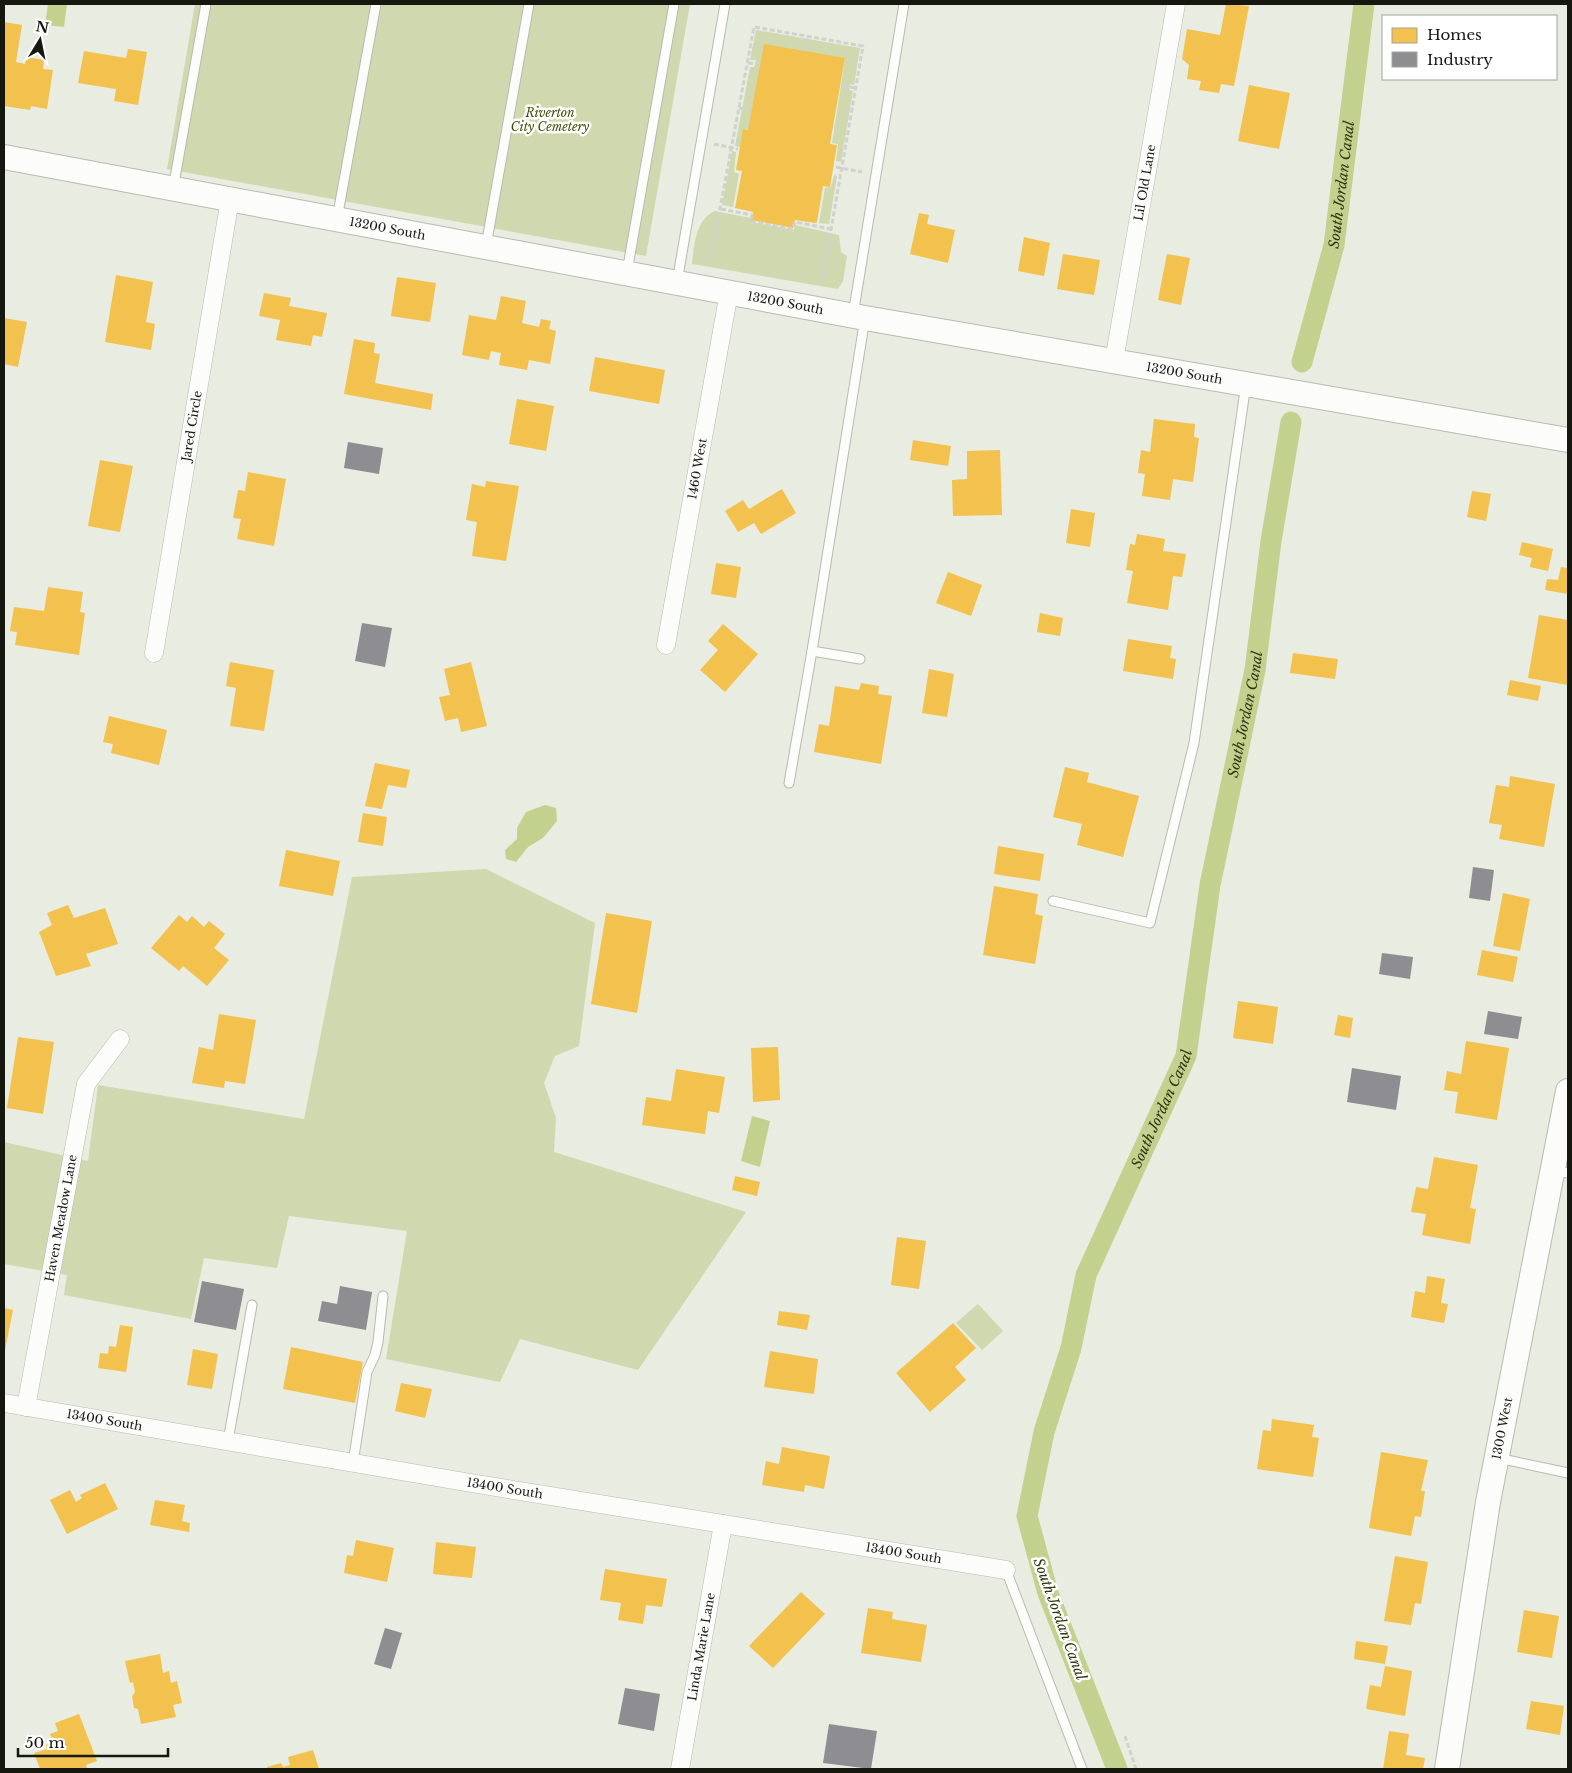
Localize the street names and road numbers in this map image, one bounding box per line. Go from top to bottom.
street label: Lil Old Lane [1130,143,1159,222]
street label: 13200 South [348,214,427,243]
street label: 13200 South [746,288,825,317]
street label: 13200 South [1145,359,1224,387]
street label: Jared Circle [178,389,205,465]
street label: 1460 West [684,437,710,500]
street label: Haven Meadow Lane [41,1153,80,1283]
street label: 1300 West [1488,1396,1515,1461]
street label: 13400 South [65,1406,144,1434]
street label: 13400 South [466,1474,544,1502]
street label: 13400 South [864,1539,943,1566]
street label: Linda Marie Lane [684,1591,718,1702]

